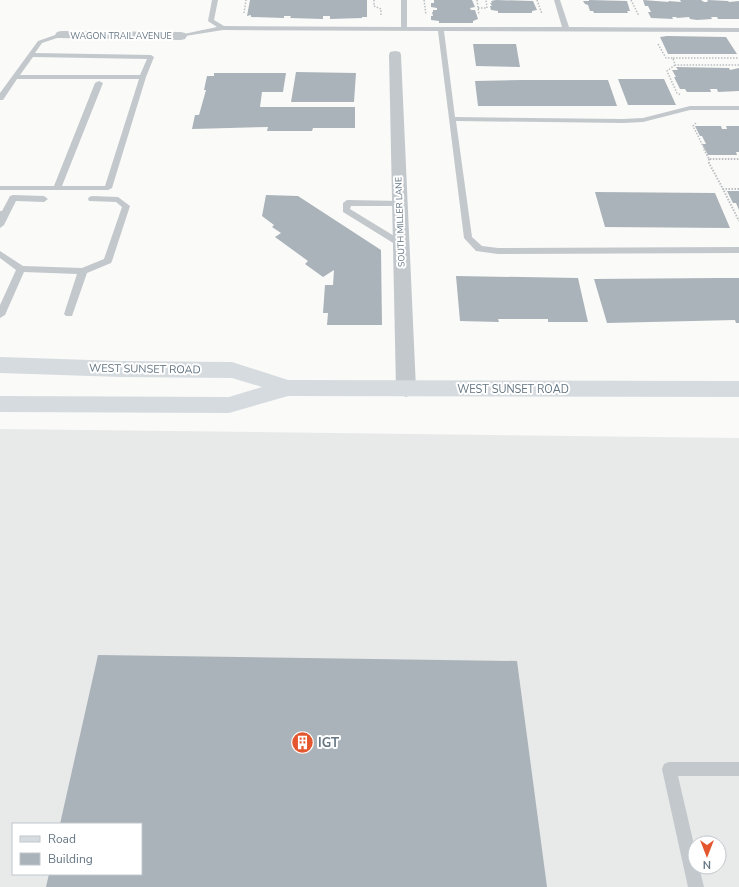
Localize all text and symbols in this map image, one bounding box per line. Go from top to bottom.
street label: WAGON TRAIL AVENUE [70,30,172,42]
street label: SOUTH MILLER LANE [392,177,408,267]
street label: WEST SUNSET ROAD [89,361,201,377]
street label: WEST SUNSET ROAD [457,382,569,397]
building icon: IGT [290,730,316,756]
place label: IGT [318,734,340,752]
legend [12,823,142,875]
text: Road [48,831,76,847]
north arrow [687,835,727,875]
text: Building [48,851,93,867]
text: N [703,857,711,872]

